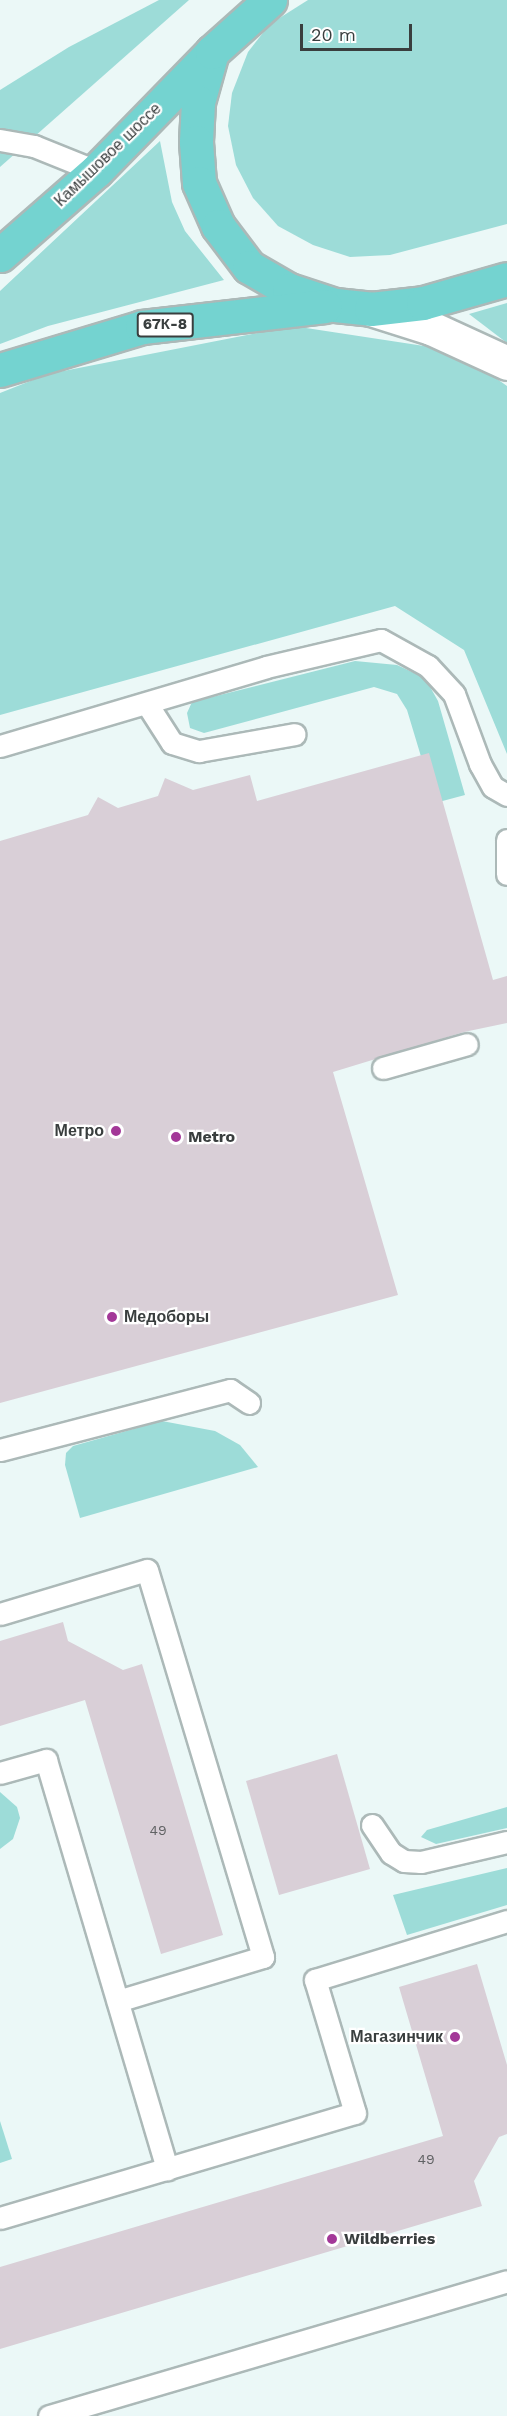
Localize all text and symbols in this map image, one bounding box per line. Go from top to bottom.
scale bar [303,12,416,50]
text: 20 m [311,24,356,45]
street label: Камышовое шоссе [51,99,165,211]
road number: 67К-8 [136,313,194,337]
place label: Метро [55,1121,104,1141]
marker: Метро [109,1124,123,1138]
place label: Metro [188,1127,235,1147]
marker: Metro [169,1130,183,1144]
place label: Медоборы [124,1307,209,1327]
marker: Медоборы [105,1310,119,1324]
house number: 49 [149,1822,167,1838]
place label: Магазинчик [350,2027,443,2047]
marker: Магазинчик [448,2030,462,2044]
house number: 49 [417,2151,435,2167]
place label: Wildberries [344,2229,435,2249]
marker: Wildberries [325,2232,339,2246]

